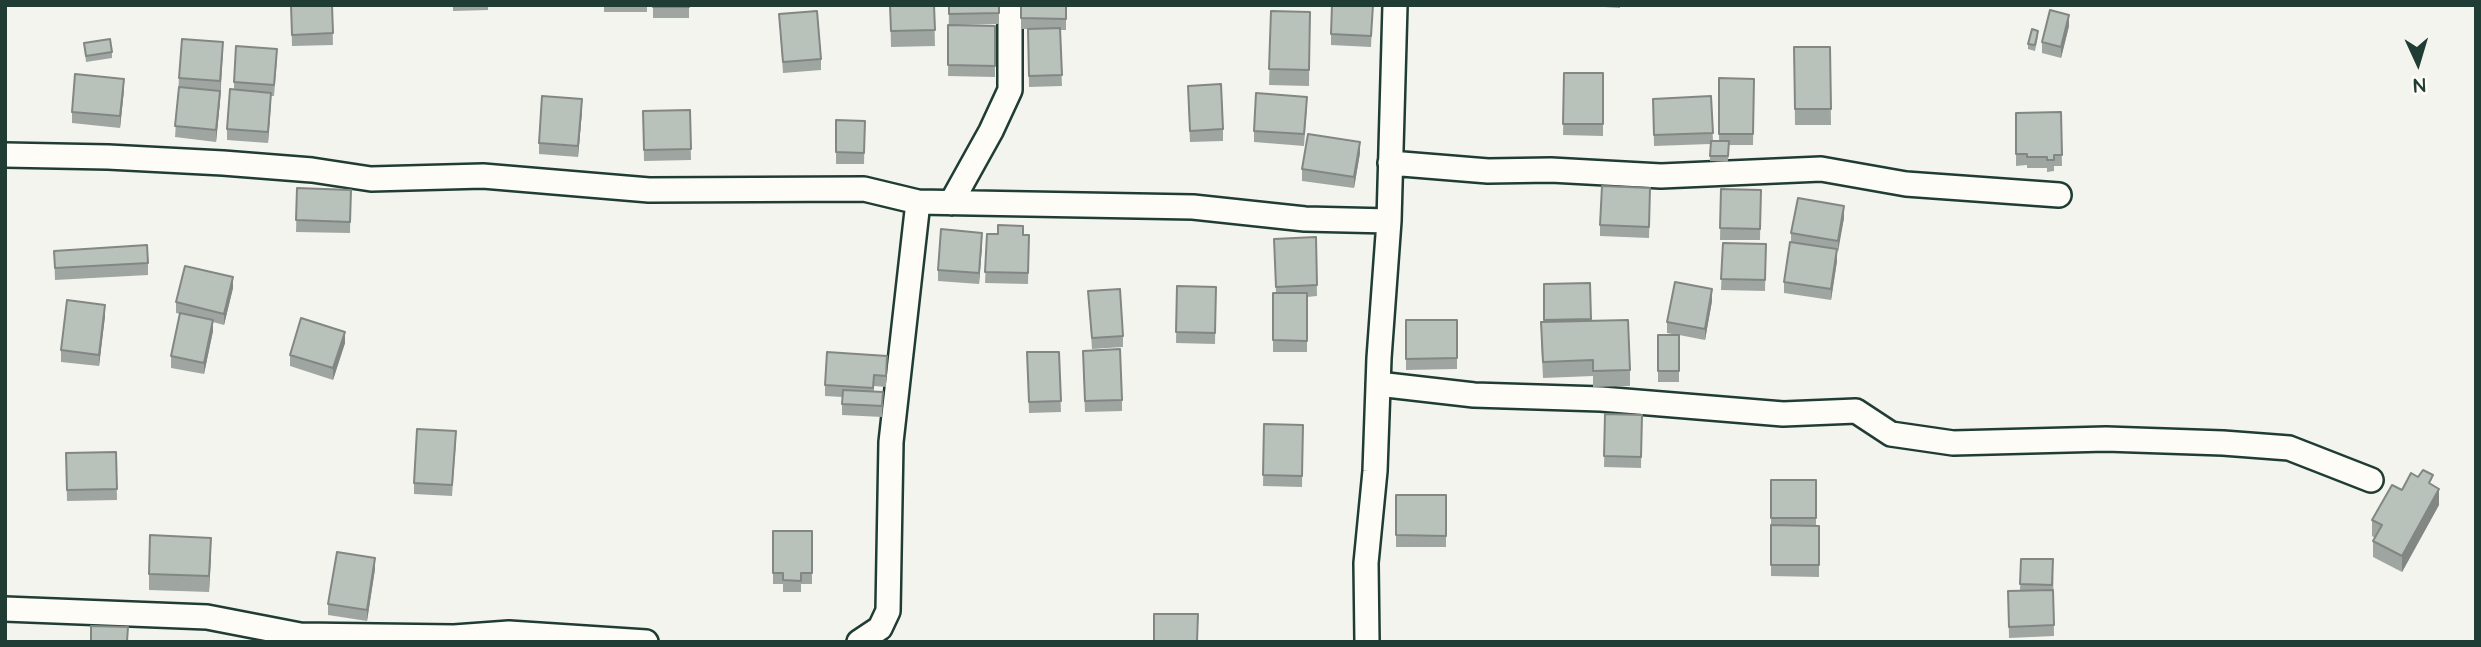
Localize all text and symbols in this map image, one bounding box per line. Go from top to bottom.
north arrow [2383,28,2453,98]
text: N [2413,71,2426,98]

